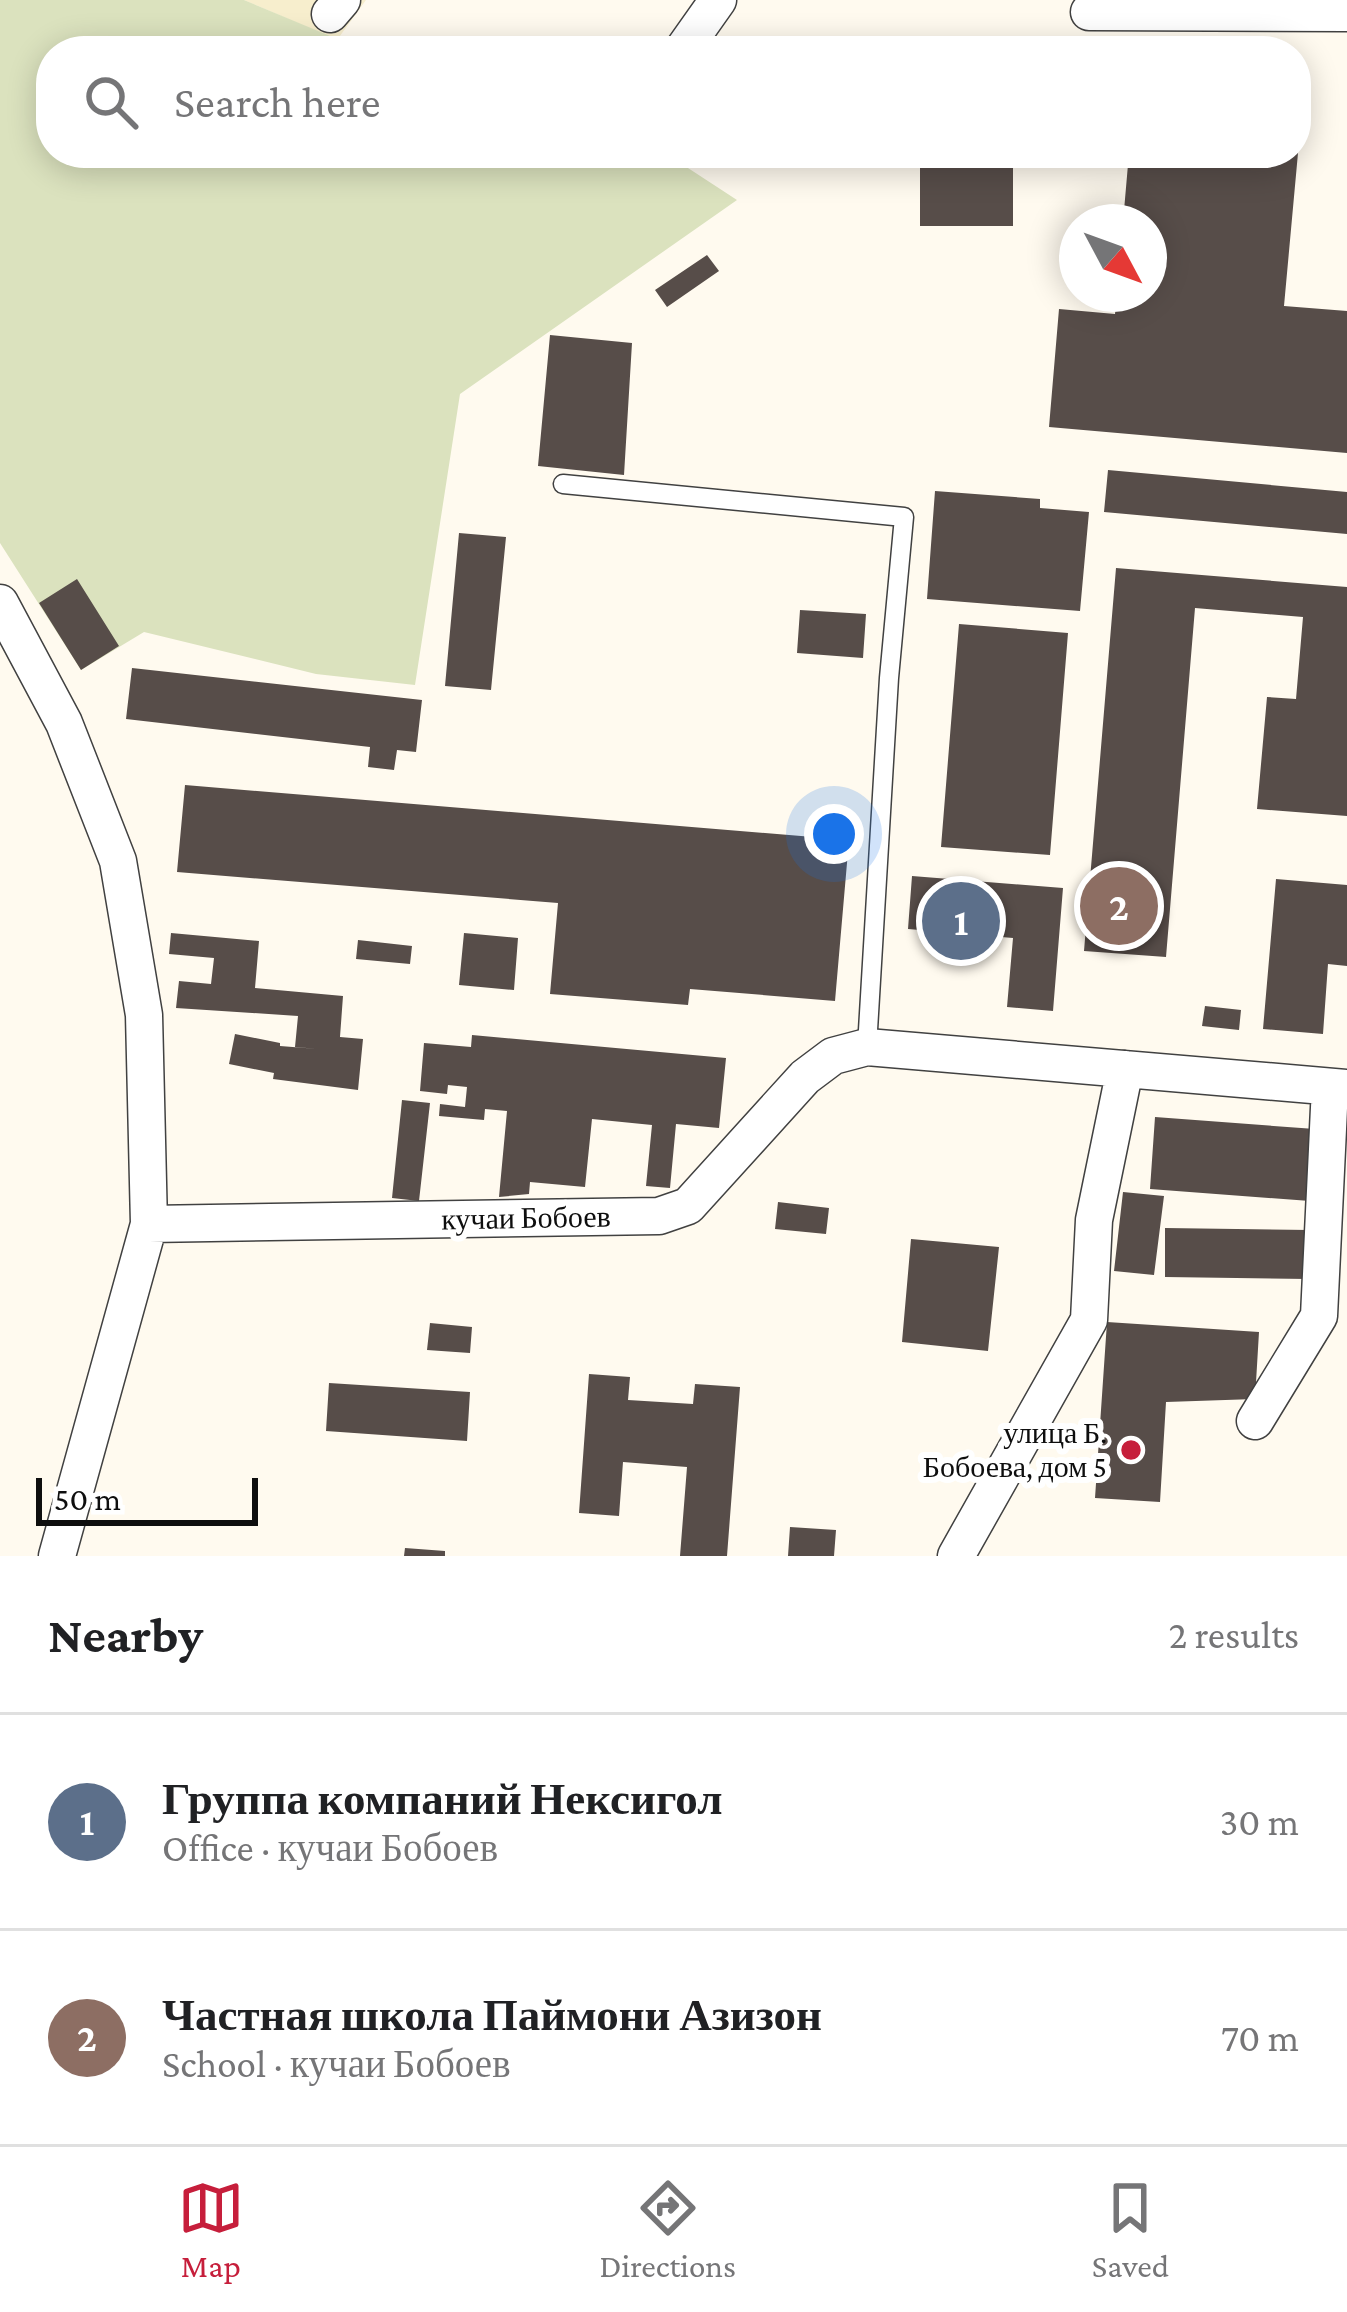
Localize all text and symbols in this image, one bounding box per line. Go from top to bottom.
search box [36,36,1311,168]
icon: search [78,69,144,135]
text: Search here [174,77,381,127]
north arrow [1059,204,1167,312]
your location [804,804,864,864]
pin: 2 [1080,861,1158,951]
pin: 1 [922,876,1000,966]
street label: кучаи Бобоев [441,1200,611,1235]
place label: улица Б. Бобоева, дом 5 [923,1416,1107,1483]
marker: улица Б. Бобоева, дом 5 [1118,1437,1144,1463]
scale bar [36,1472,258,1525]
text: 50 m [54,1480,121,1517]
text: Nearby [48,1606,203,1663]
text: 2 results [1169,1613,1299,1656]
text: Группа компаний Нексигол [162,1774,722,1824]
text: 1 [80,1800,94,1843]
text: 30 m [1220,1800,1299,1843]
text: Office · кучаи Бобоев [162,1826,498,1869]
text: Частная школа Паймони Азизон [162,1990,822,2040]
text: 2 [77,2016,97,2059]
text: 70 m [1221,2016,1299,2059]
text: School · кучаи Бобоев [162,2042,511,2085]
tab: Map [178,2175,244,2284]
tab: Directions [600,2175,736,2284]
tab: Saved [1092,2175,1169,2284]

